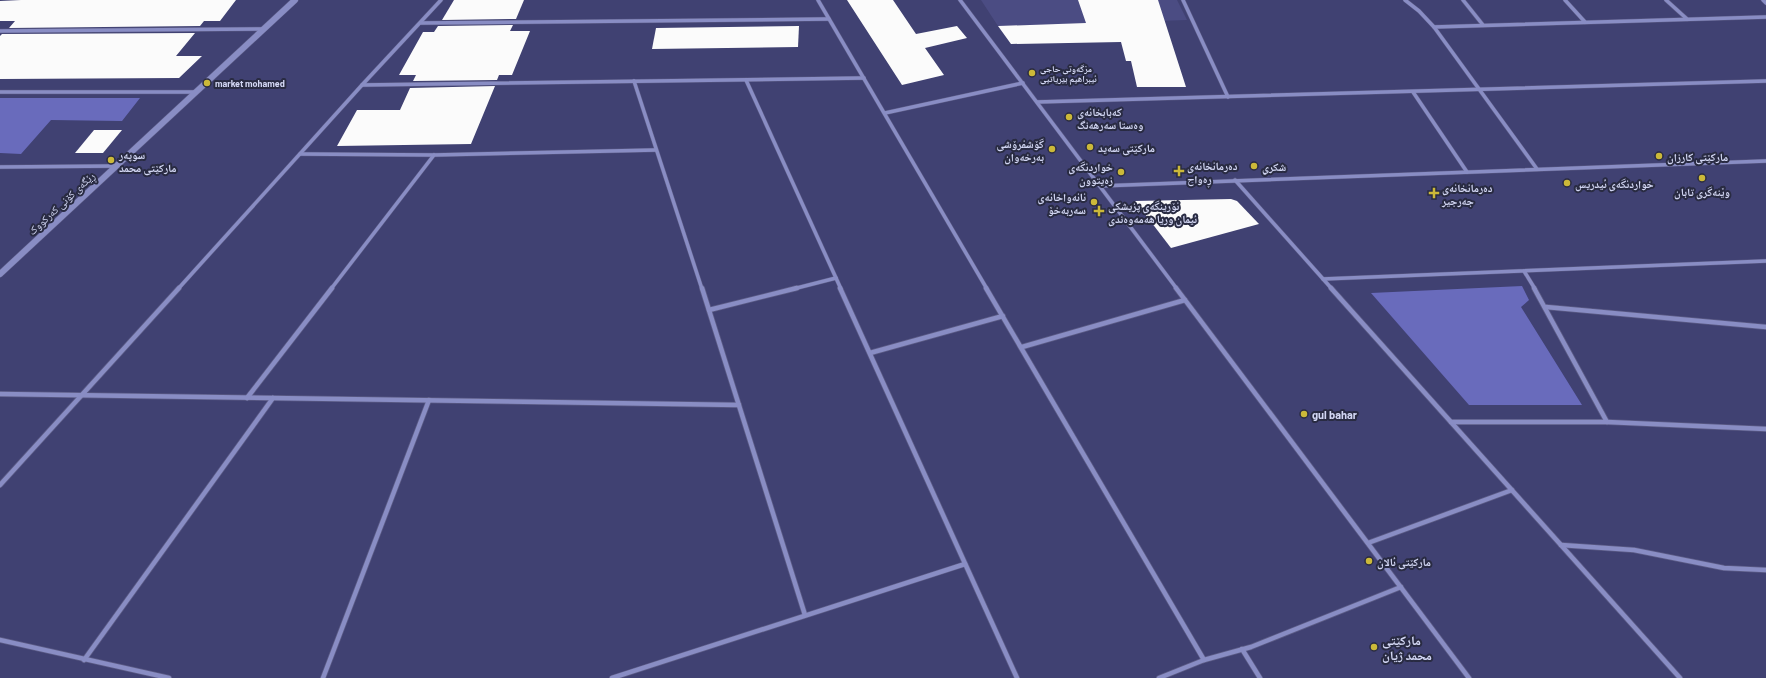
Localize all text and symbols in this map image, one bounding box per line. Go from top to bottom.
place label: مزگەوتی حاجی ئیبراهیم بێریاتیی [1040,63,1097,85]
marker: مزگەوتی حاجی ئیبراهیم بێریاتیی [1027,68,1037,78]
marker: market mohamed [202,78,212,88]
place label: market mohamed [215,78,285,89]
place label: کەبابخانەی وەستا سەرهەنگ [1077,105,1143,132]
marker: کەبابخانەی وەستا سەرهەنگ [1064,112,1074,122]
place label: گۆشفرۆشی بەرخەوان [996,137,1044,165]
place label: مارکێتی سەید [1098,141,1155,156]
marker: مارکێتی سەید [1085,142,1095,152]
marker: گۆشفرۆشی بەرخەوان [1047,144,1057,154]
place label: سوپەر مارکێتی محمد [118,148,176,176]
place label: مارکێتی کارزان [1667,150,1728,165]
marker: مارکێتی کارزان [1654,151,1664,161]
marker: سوپەر مارکێتی محمد [106,155,116,165]
place label: دەرمانخانەی ڕەواح [1187,159,1238,188]
place label: خواردنگەی زەیتوون [1068,160,1113,188]
place label: شكري [1262,160,1286,175]
marker: شكري [1249,161,1259,171]
marker: دەرمانخانەی ڕەواح [1174,166,1184,176]
marker: خواردنگەی زەیتوون [1116,167,1126,177]
street label: ڕێگەی کۆنی کەرکووک [25,169,99,240]
marker: وێنەگری تابان [1697,173,1707,183]
place label: خواردنگەی ئیدریس [1575,177,1654,192]
marker: خواردنگەی ئیدریس [1562,178,1572,188]
place label: دەرمانخانەی جەرجیر [1441,181,1493,208]
place label: وێنەگری تابان [1674,185,1730,200]
marker: دەرمانخانەی جەرجیر [1429,188,1439,198]
place label: نانەواخانەی سەربەخۆ [1038,190,1086,217]
marker: نانەواخانەی سەربەخۆ [1089,197,1099,207]
place label: نۆرینگەی پزیشکی ئیمان وریا هەمەوەندی [1108,199,1197,227]
marker: نۆرینگەی پزیشکی ئیمان وریا هەمەوەندی [1093,205,1105,217]
place label: gul bahar [1312,408,1358,421]
marker: gul bahar [1299,409,1309,419]
place label: مارکێتی ئالان [1377,555,1431,570]
marker: مارکێتی ئالان [1364,556,1374,566]
place label: مارکێتی محمد ژیان [1382,632,1432,663]
marker: مارکێتی محمد ژیان [1369,642,1379,652]

